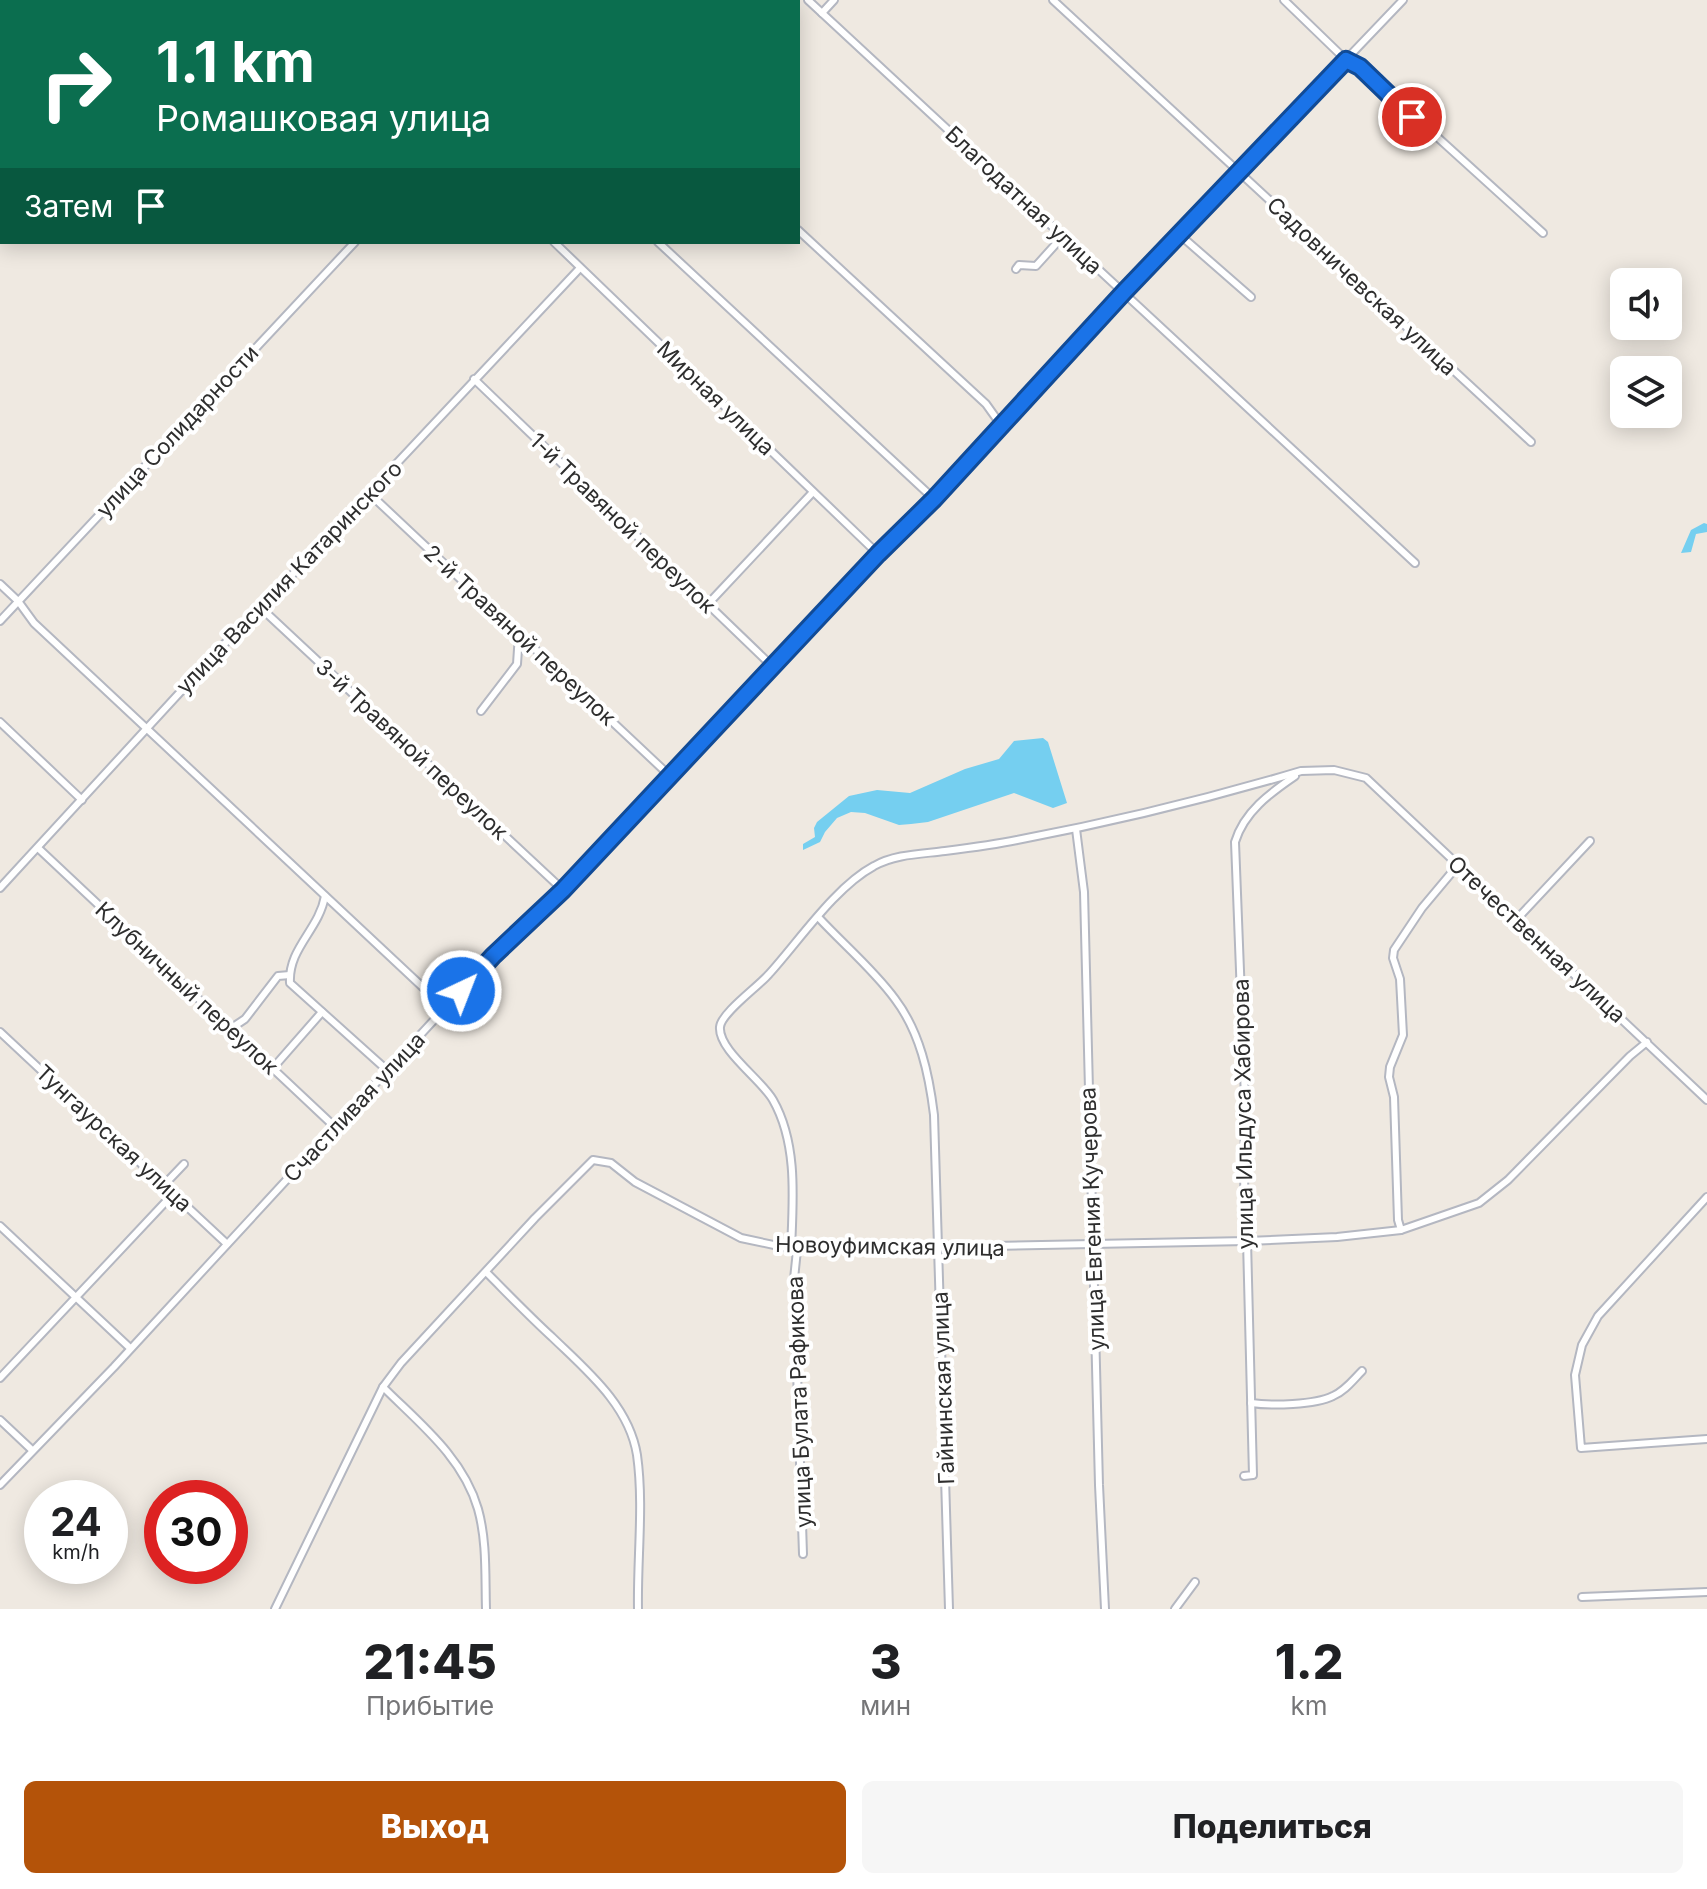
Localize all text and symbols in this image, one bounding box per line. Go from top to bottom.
text: 1.1 km [156,28,315,96]
icon: right [24,32,128,136]
pin [1378,83,1446,151]
icon: arrive [1390,95,1434,139]
text: Ромашковая улица [156,96,491,140]
street label: Благодатная улица [940,121,1108,279]
icon: arrive [129,184,173,228]
text: Затем [24,188,113,224]
street label: Садовничевская улица [1262,191,1462,381]
map controls [1610,268,1682,428]
button: sound [1610,268,1682,340]
street label: Мирная улица [652,336,780,460]
street label: улица Солидарности [91,340,263,522]
button: layers [1610,356,1682,428]
street label: 1-й Травяной переулок [525,427,721,619]
street label: улица Василия Катаринского [171,455,407,699]
street label: 2-й Травяной переулок [419,539,621,731]
street label: 3-й Травяной переулок [311,653,513,845]
street label: Отечественная улица [1443,850,1631,1028]
street label: Клубничный переулок [90,897,284,1080]
position arrow [419,949,503,1033]
street label: улица Ильдуса Хабирова [1228,978,1258,1250]
street label: Счастливая улица [278,1027,430,1187]
street label: Тунгаурская улица [31,1059,197,1217]
street label: улица Евгения Кучерова [1074,1087,1110,1351]
street label: Новоуфимская улица [775,1231,1005,1261]
street label: улица Булата Рафикова [782,1276,816,1528]
street label: Гайнинская улица [927,1291,959,1485]
speed limit sign: 30 [144,1480,248,1584]
text: 24 [50,1497,102,1546]
text: km/h [52,1540,100,1564]
text: 21:45 [364,1632,497,1691]
text: 3 [870,1632,901,1691]
text: 1.2 [1275,1632,1343,1691]
text: Прибытие [366,1690,494,1721]
text: мин [860,1690,911,1721]
text: km [1291,1690,1328,1721]
button: Выход [24,1781,846,1873]
button: Поделиться [862,1781,1683,1873]

